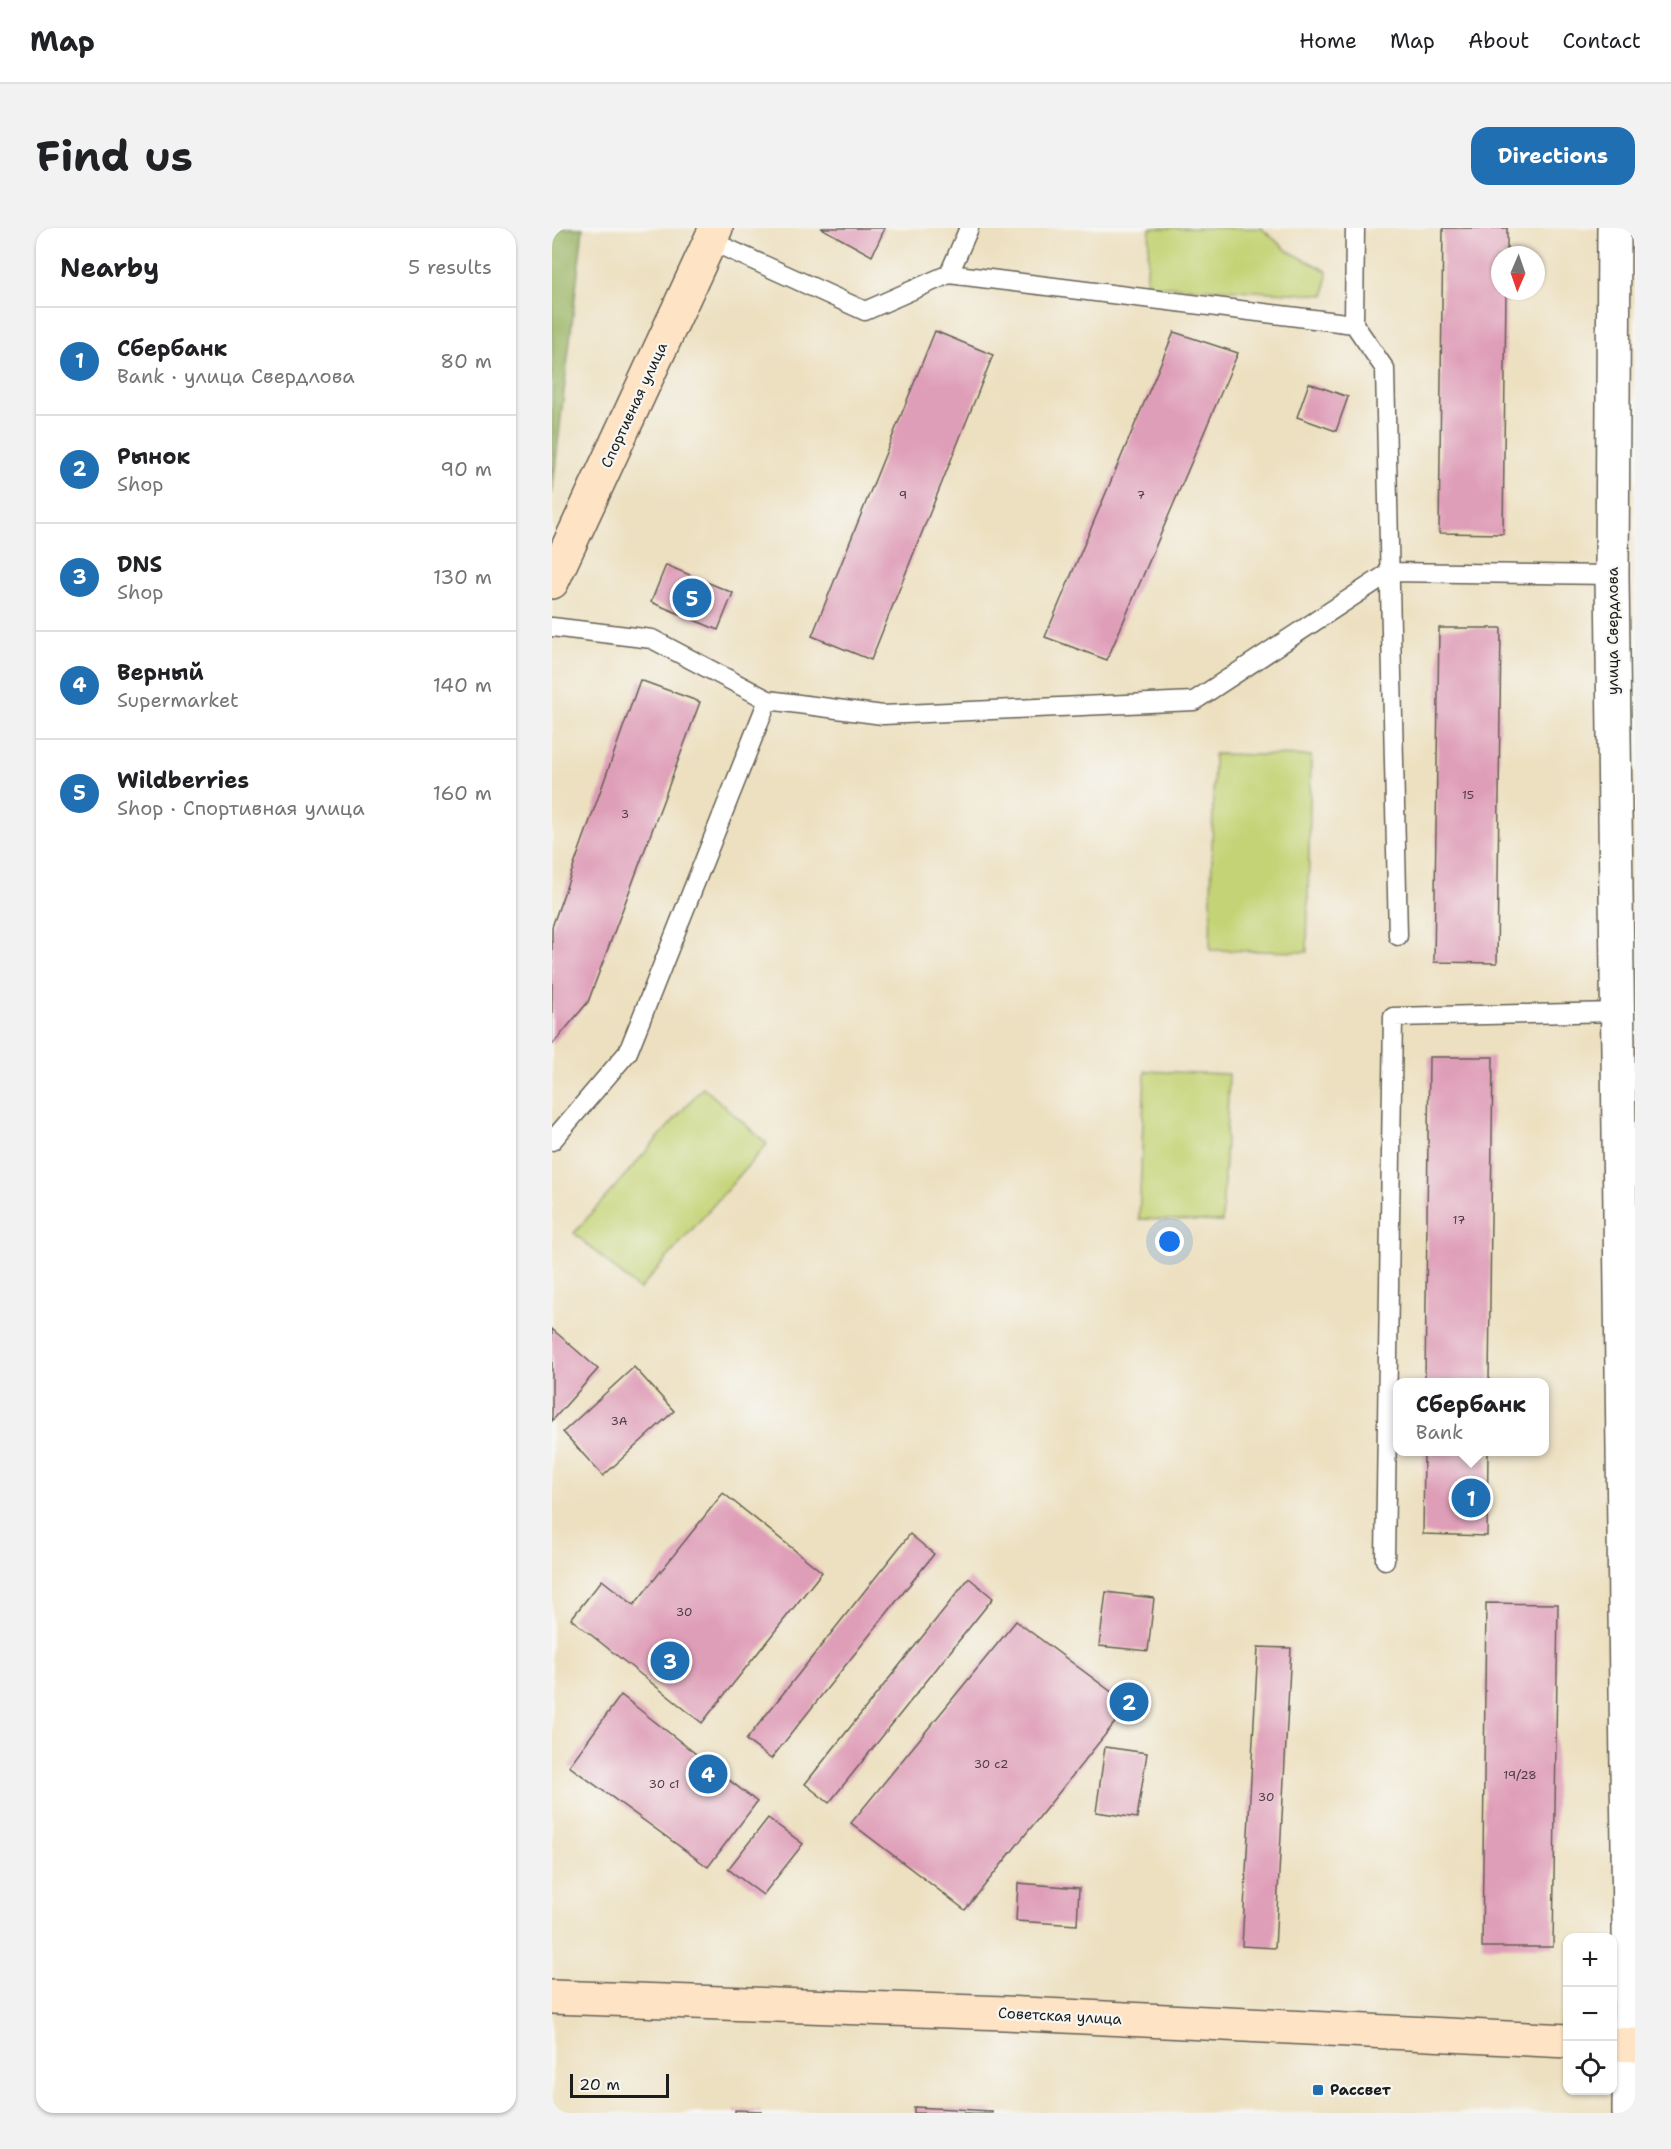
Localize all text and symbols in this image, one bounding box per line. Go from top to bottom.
text: Map [30,22,95,60]
text: Home [1299,27,1357,55]
text: Map [1390,27,1435,55]
text: About [1468,27,1529,55]
text: Contact [1562,27,1641,55]
button: Directions [1471,127,1635,185]
text: Find us [36,128,193,184]
north arrow [1491,246,1545,300]
text: Nearby [60,250,159,285]
text: 5 results [408,254,492,280]
text: Сбербанк [117,334,227,363]
street label: Спортивная улица [596,338,672,471]
text: 1 [75,348,84,374]
text: 80 m [440,348,492,374]
text: Bank · улица Свердлова [117,363,355,389]
text: Рынок [117,442,190,471]
text: 2 [73,456,87,482]
text: 90 m [440,456,492,482]
text: Shop [117,471,164,497]
house number: 9 [899,487,907,503]
house number: 7 [1137,487,1145,503]
text: DNS [117,550,162,579]
text: 3 [73,564,87,590]
text: 130 m [433,564,492,590]
street label: улица Свердлова [1603,566,1623,695]
pin: 5 [672,576,712,620]
text: Shop [117,579,164,605]
text: Верный [117,658,204,687]
text: 4 [73,672,87,698]
text: 140 m [433,672,492,698]
text: Supermarket [117,687,239,713]
text: Wildberries [117,766,249,795]
text: 5 [73,780,86,806]
text: 160 m [433,780,492,806]
house number: 15 [1462,787,1474,803]
text: Shop · Спортивная улица [117,795,365,821]
house number: 3 [621,806,629,822]
house number: 17 [1453,1212,1465,1228]
your location [1155,1227,1184,1256]
popup [1393,1378,1549,1456]
text: Сбербанк [1416,1390,1526,1419]
house number: 3А [610,1413,628,1429]
text: Bank [1416,1419,1464,1445]
pin: 1 [1452,1476,1490,1520]
house number: 30 [676,1604,692,1620]
pin: 3 [650,1638,690,1684]
pin: 2 [1110,1680,1148,1724]
pin: 4 [688,1752,728,1796]
house number: 30 c2 [974,1756,1008,1772]
house number: 19/28 [1503,1767,1537,1783]
house number: 30 с1 [649,1776,679,1792]
house number: 30 [1258,1789,1274,1805]
map controls [1563,1933,1617,2095]
button: + [1563,1933,1617,1987]
button: − [1563,1987,1617,2041]
street label: Советская улица [998,2003,1123,2029]
button: locate [1563,2041,1617,2095]
scale bar [570,2071,669,2098]
text: 20 m [579,2074,620,2095]
place label: Рассвет [1330,2080,1391,2100]
marker: Рассвет [1311,2083,1325,2097]

